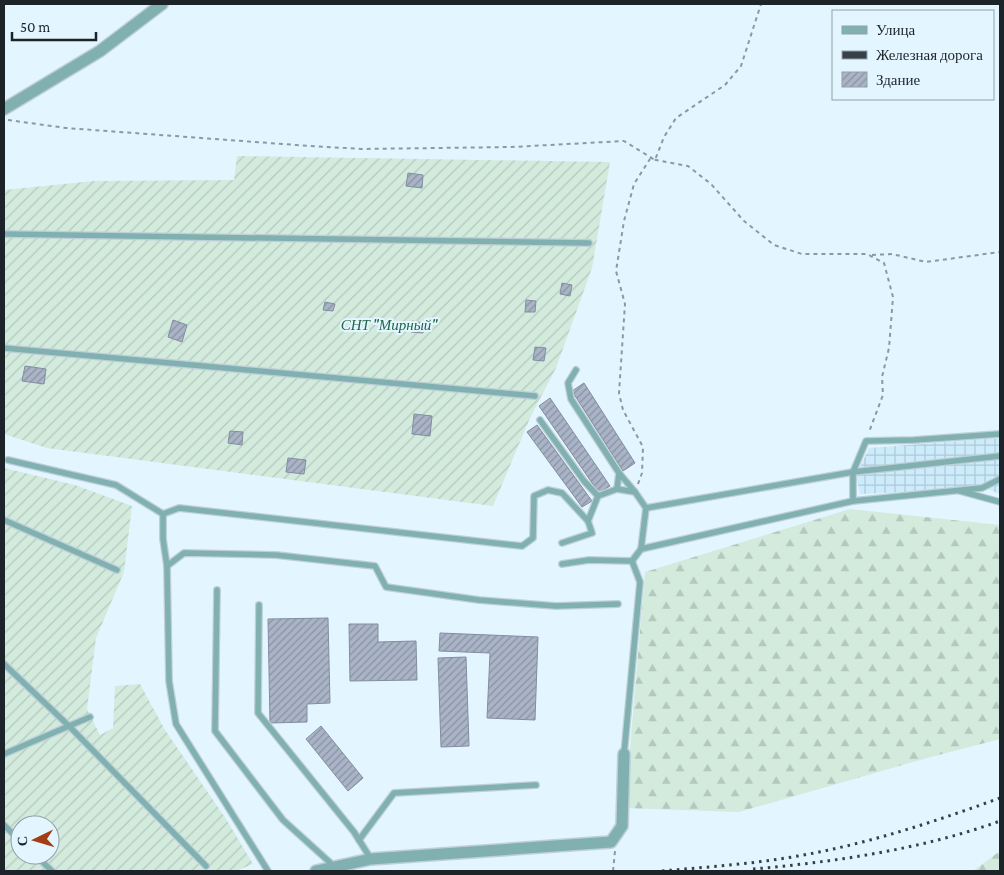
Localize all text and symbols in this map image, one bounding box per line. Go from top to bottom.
scale bar [12,10,96,42]
legend [832,10,994,100]
text: 50 m [20,19,50,35]
text: Улица [876,22,915,38]
text: Железная дорога [876,47,983,63]
text: Здание [876,72,920,88]
park label: СНТ "Мирный" [341,317,438,333]
north arrow [10,815,60,865]
text: С [14,835,30,847]

